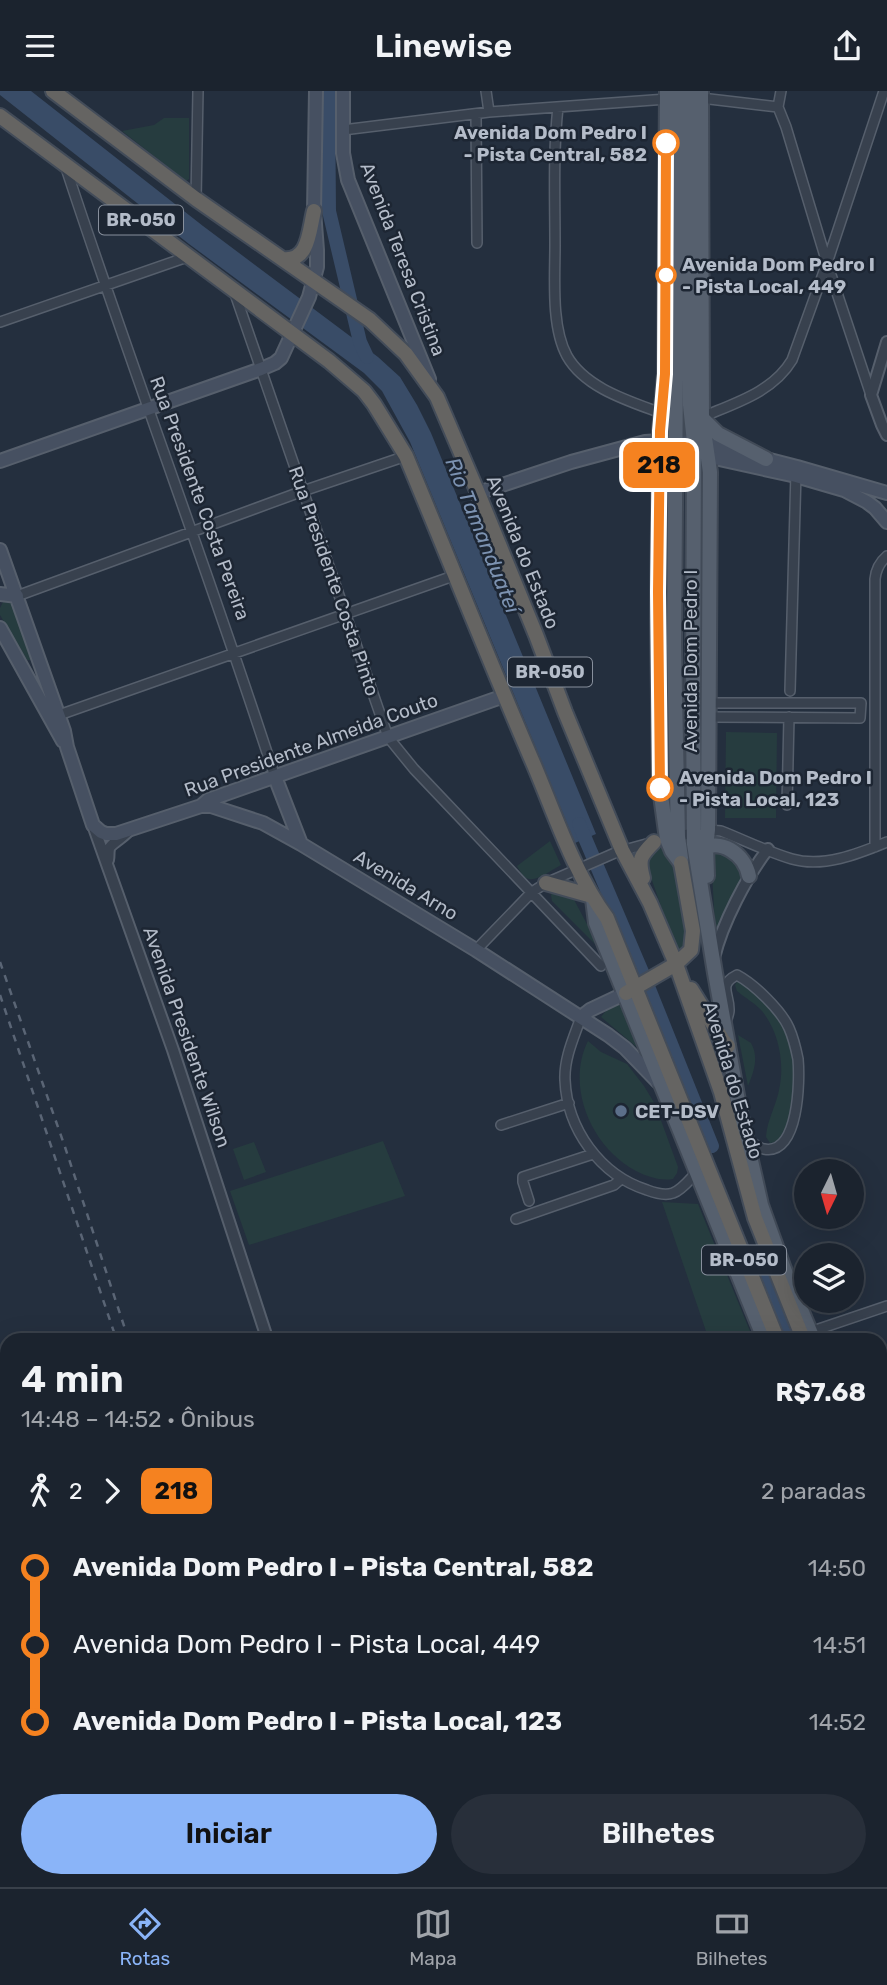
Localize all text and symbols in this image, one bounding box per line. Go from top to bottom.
icon: menu [21,27,59,65]
text: Linewise [375,27,512,65]
icon: share [828,27,866,65]
place label: Avenida Dom Pedro I - Pista Central, 582 [454,121,647,166]
marker: Avenida Dom Pedro I - Pista Central, 582 [653,130,679,156]
street label: Avenida Teresa Cristina [355,159,451,359]
road number: BR-050 [99,205,183,235]
place label: Avenida Dom Pedro I - Pista Local, 449 [682,253,875,298]
marker: Avenida Dom Pedro I - Pista Local, 449 [656,265,676,285]
street label: Rua Presidente Costa Pereira [145,373,255,623]
line badge: 218 [619,442,699,488]
text: 218 [637,451,681,479]
water label: Rio Tamanduateí [440,453,527,619]
street label: Rua Presidente Costa Pinto [284,463,384,699]
street label: Avenida do Estado [482,472,564,632]
street label: Avenida Dom Pedro I [679,570,702,752]
road number: BR-050 [508,657,592,687]
street label: Rua Presidente Almeida Couto [181,688,441,802]
place label: Avenida Dom Pedro I - Pista Local, 123 [679,766,872,811]
marker: Avenida Dom Pedro I - Pista Local, 123 [647,775,673,801]
street label: Avenida Arno [350,845,462,925]
street label: Avenida Presidente Wilson [138,924,236,1150]
street label: Avenida do Estado [698,998,768,1162]
place label: CET-DSV [635,1100,719,1123]
marker: CET-DSV [613,1103,629,1119]
north arrow [794,1159,864,1229]
map controls [794,1159,864,1313]
button: layers [794,1243,864,1313]
road number: BR-050 [702,1245,786,1275]
text: 4 min [21,1356,124,1402]
text: R$7.68 [775,1377,866,1408]
text: 14:48 – 14:52 · Ônibus [21,1405,255,1433]
icon: walk [21,1472,59,1510]
icon: forward [93,1472,131,1510]
text: 2 [69,1477,83,1505]
text: 218 [155,1477,198,1505]
text: 2 paradas [761,1477,866,1505]
text: Avenida Dom Pedro I - Pista Central, 582 [73,1552,594,1583]
text: 14:50 [808,1554,866,1582]
text: Avenida Dom Pedro I - Pista Local, 449 [73,1629,540,1660]
text: 14:51 [813,1631,866,1659]
text: Avenida Dom Pedro I - Pista Local, 123 [73,1706,562,1737]
text: 14:52 [809,1708,866,1736]
button: Iniciar [21,1794,437,1874]
button: Bilhetes [451,1794,866,1874]
tab: Rotas [120,1905,170,1970]
tab: Mapa [409,1905,457,1970]
tab: Bilhetes [696,1905,767,1970]

